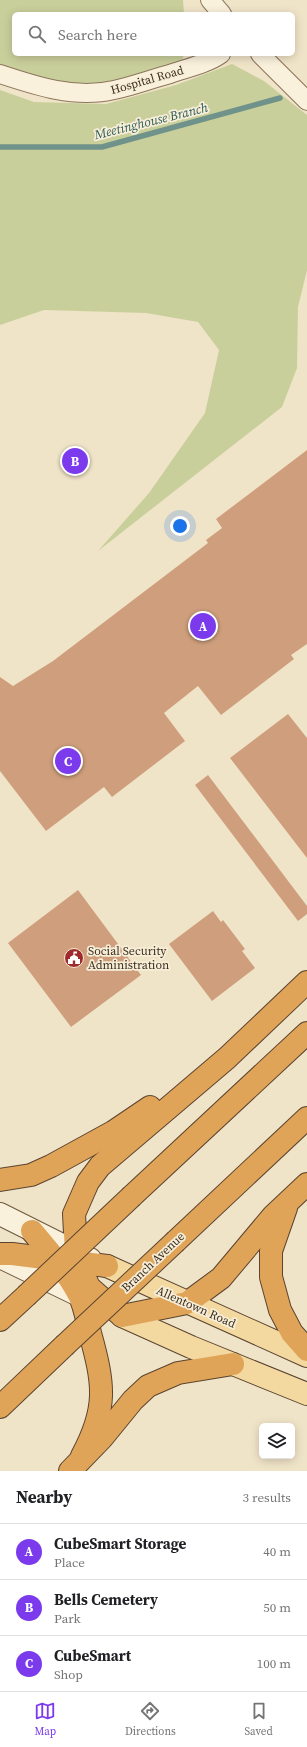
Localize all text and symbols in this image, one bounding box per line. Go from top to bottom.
search box [12,12,295,56]
icon: search [26,23,48,45]
text: Search here [58,24,137,45]
street label: Hospital Road [109,62,185,98]
water label: Meetinghouse Branch [92,99,209,144]
pin: B [62,446,88,476]
your location [170,516,190,536]
pin: A [190,611,216,641]
pin: C [55,746,81,776]
place label: Social Security Administration [88,943,169,973]
public building icon: Social Security Administration [63,947,85,969]
street label: Branch Avenue [118,1229,188,1295]
street label: Allentown Road [154,1282,238,1332]
map controls [259,1423,295,1459]
button: layers [259,1423,295,1459]
text: Nearby [16,1485,72,1509]
text: 3 results [243,1489,291,1506]
text: CubeSmart Storage [54,1533,186,1554]
text: A [25,1543,33,1560]
text: 40 m [263,1543,291,1560]
text: Place [54,1554,85,1571]
text: Bells Cemetery [54,1589,158,1610]
text: B [25,1599,33,1616]
text: 50 m [263,1599,291,1616]
text: Park [54,1610,81,1627]
text: CubeSmart [54,1645,131,1666]
text: C [25,1655,33,1672]
text: 100 m [257,1655,291,1672]
text: Shop [54,1666,83,1683]
tab: Map [34,1700,56,1739]
tab: Directions [125,1700,176,1739]
tab: Saved [244,1700,273,1739]

